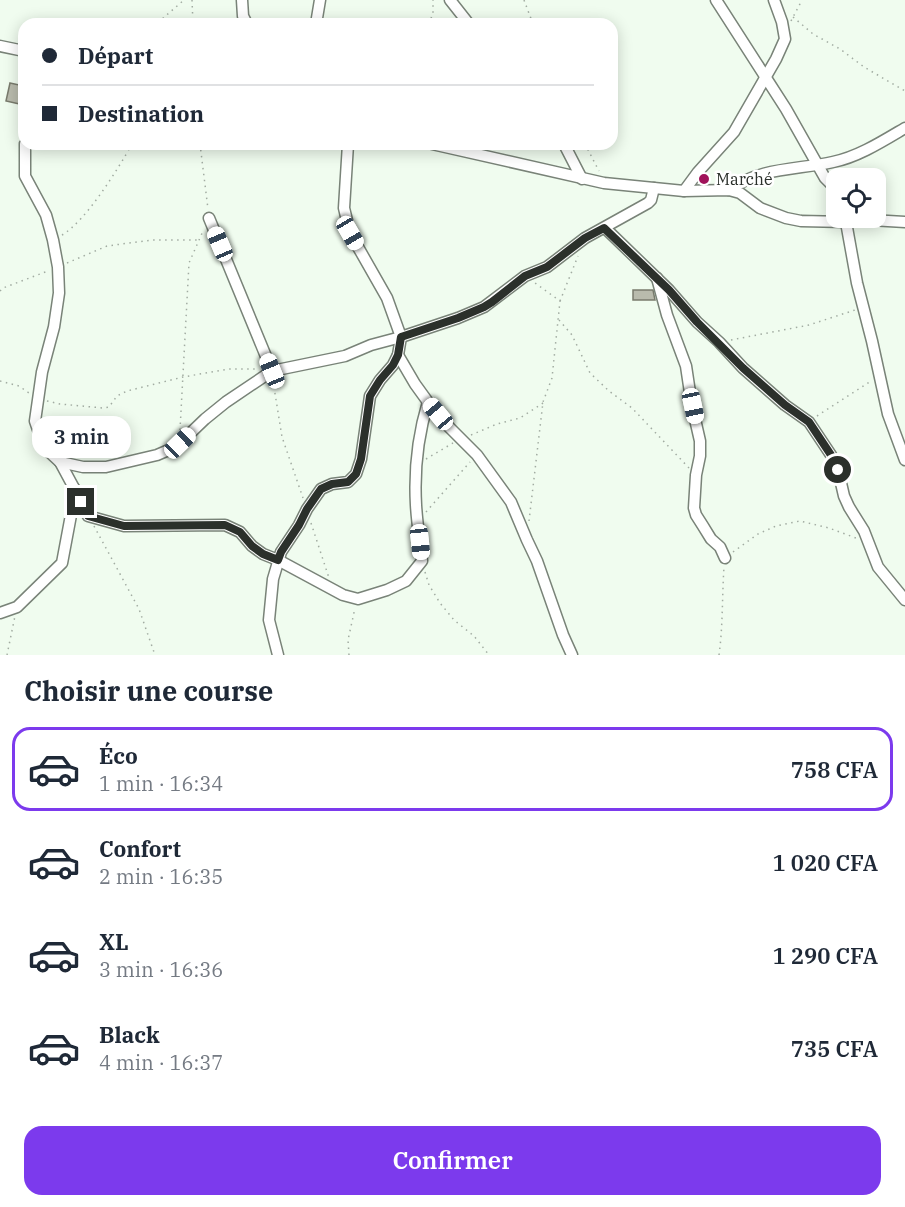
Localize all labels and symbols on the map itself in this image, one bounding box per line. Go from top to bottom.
place label: Marché [716,169,773,189]
marker: Marché [697,172,711,186]
car [333,213,367,253]
car [205,224,235,264]
car [257,351,287,391]
car [680,387,706,425]
car [420,394,456,434]
callout: 3 min [32,415,130,457]
car [161,424,199,462]
route start [824,456,851,483]
route end [67,488,94,515]
car [409,523,431,561]

